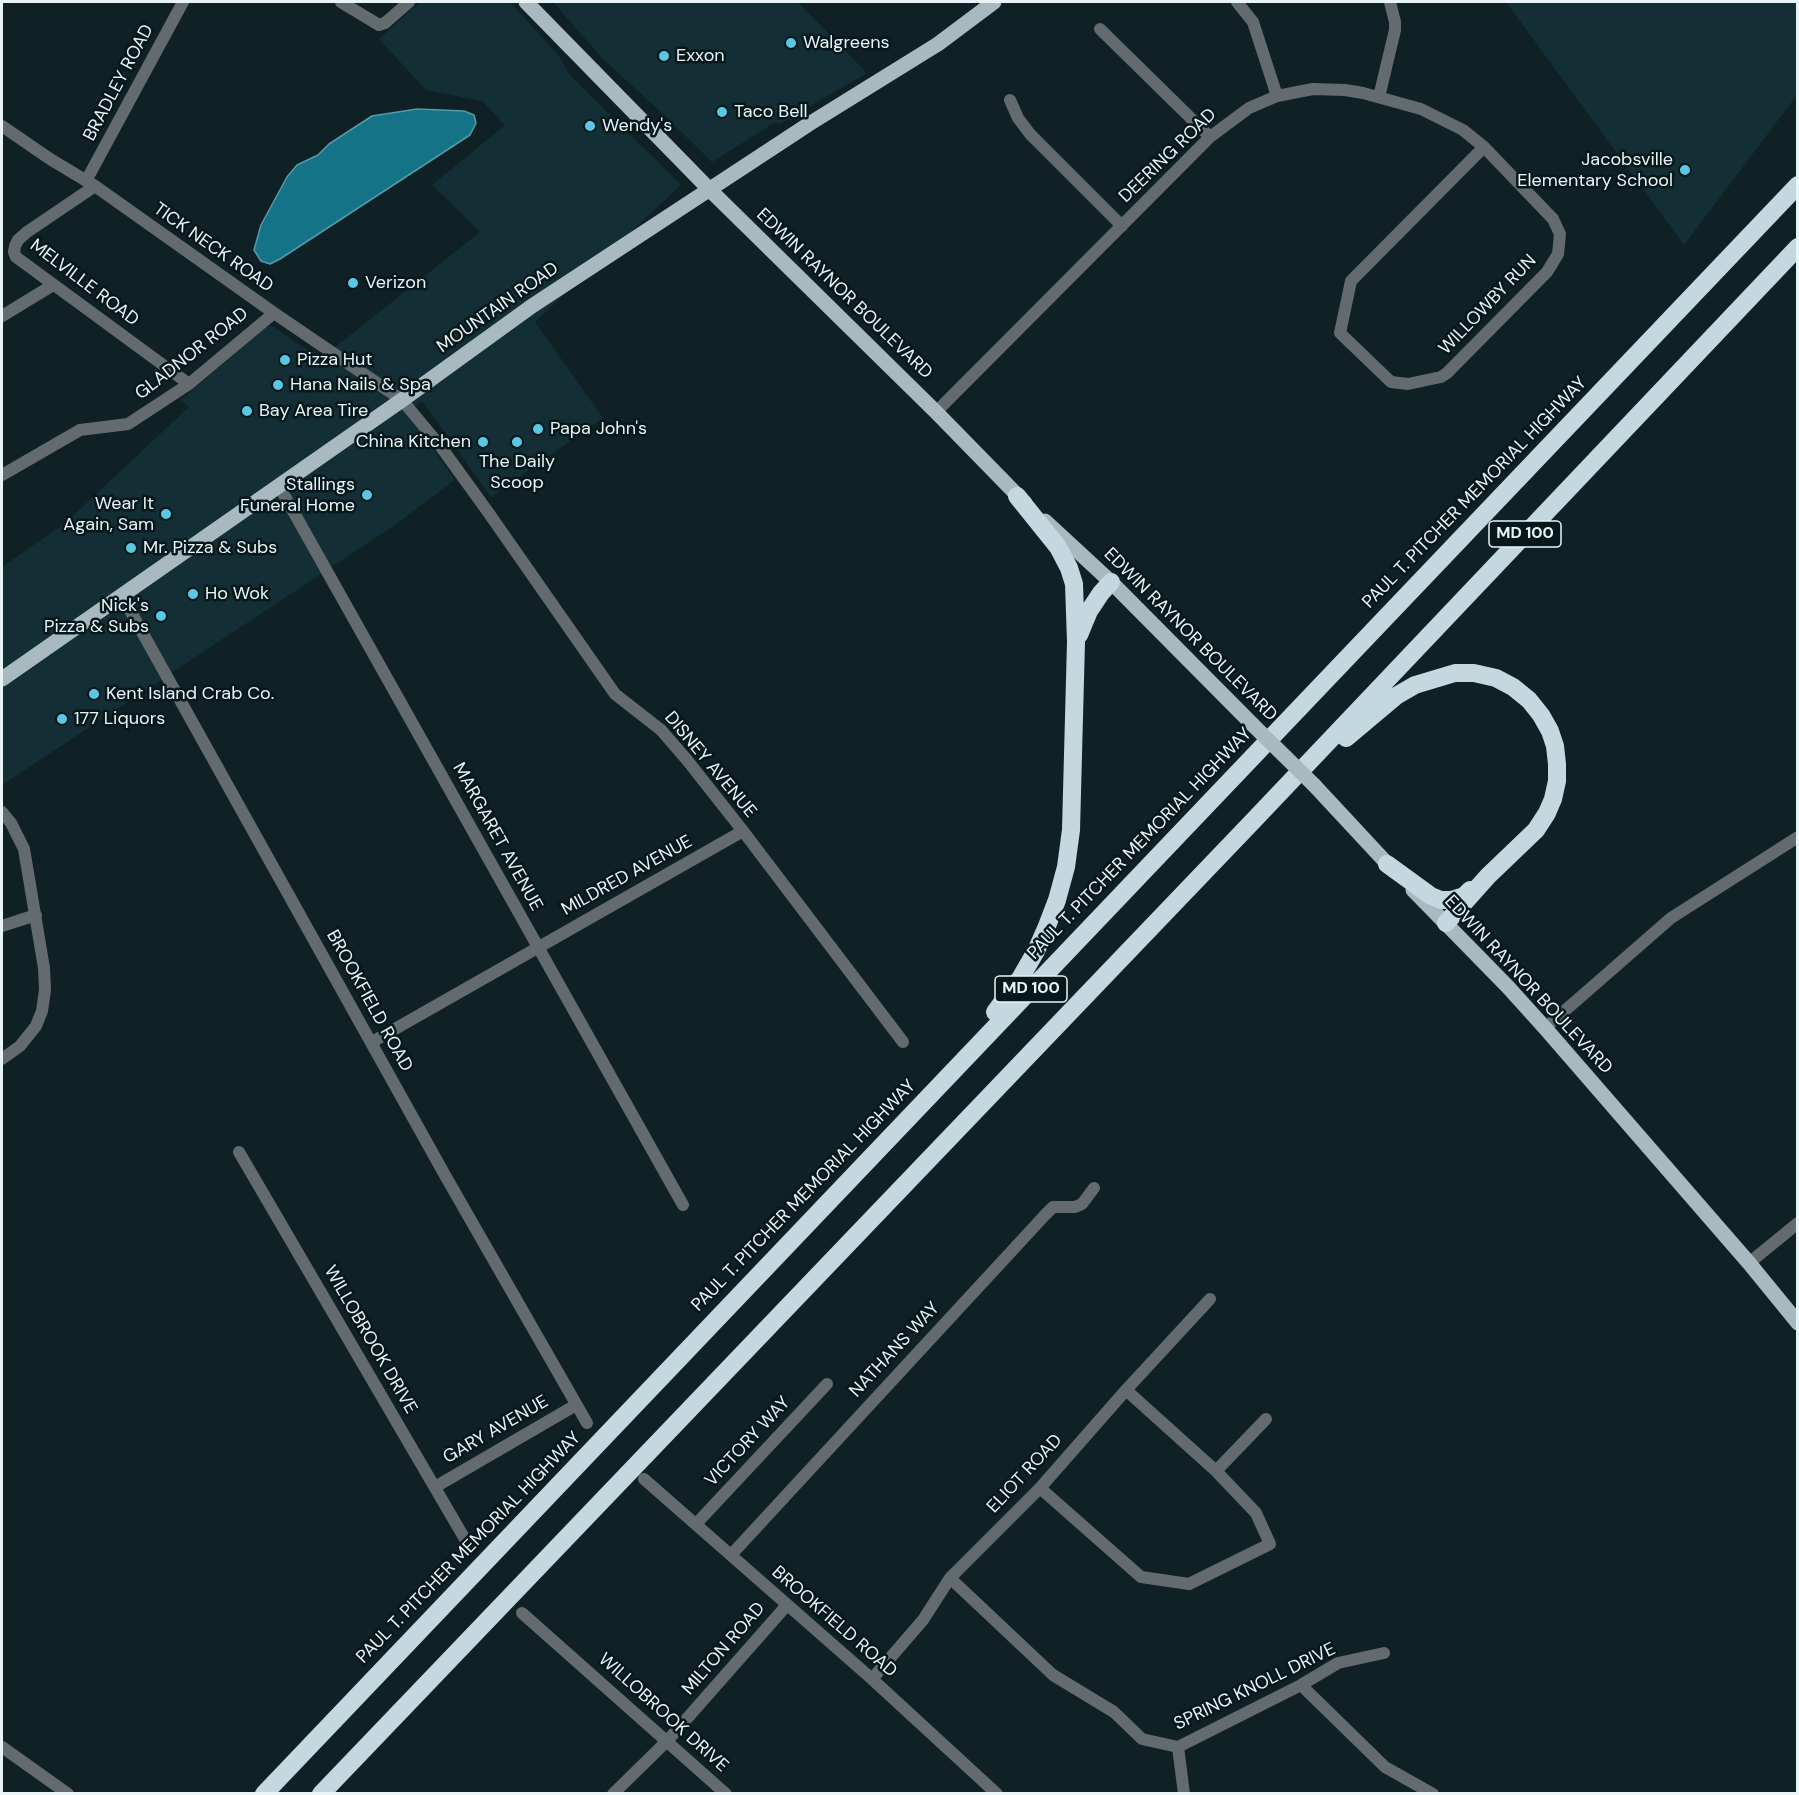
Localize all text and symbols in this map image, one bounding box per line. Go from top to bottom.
street label: BRADLEY ROAD [79,21,159,145]
place label: Walgreens [803,32,890,54]
marker: Walgreens [784,36,798,50]
place label: Exxon [676,45,725,67]
marker: Exxon [657,49,671,63]
place label: Taco Bell [734,101,807,123]
street label: DEERING ROAD [1115,104,1221,208]
marker: Taco Bell [715,105,729,119]
place label: Wendy's [602,115,672,137]
marker: Wendy's [583,119,597,133]
place label: Jacobsville Elementary School [1517,149,1673,192]
marker: Jacobsville Elementary School [1678,163,1692,177]
street label: TICK NECK ROAD [149,199,277,297]
street label: EDWIN RAYNOR BOULEVARD [752,204,936,384]
street label: MELVILLE ROAD [25,235,143,331]
street label: WILLOWBY RUN [1435,250,1541,360]
street label: MOUNTAIN ROAD [433,258,563,358]
place label: Verizon [365,272,426,294]
marker: Verizon [346,276,360,290]
street label: GLADNOR ROAD [131,303,253,405]
place label: Pizza Hut [297,349,372,371]
marker: Pizza Hut [278,353,292,367]
street label: PAUL T. PITCHER MEMORIAL HIGHWAY [1358,373,1592,613]
place label: Hana Nails & Spa [290,374,431,396]
marker: Hana Nails & Spa [271,378,285,392]
place label: Bay Area Tire [259,400,368,422]
marker: Bay Area Tire [240,404,254,418]
place label: Papa John's [550,418,647,440]
marker: Papa John's [531,422,545,436]
place label: China Kitchen [356,431,471,453]
marker: China Kitchen [476,435,490,449]
marker: The Daily Scoop [510,435,524,449]
place label: The Daily Scoop [479,451,555,494]
place label: Stallings Funeral Home [240,474,355,516]
marker: Stallings Funeral Home [360,488,374,502]
place label: Wear It Again, Sam [63,493,154,536]
marker: Wear It Again, Sam [159,507,173,521]
road number: MD 100 [1489,521,1561,547]
place label: Mr. Pizza & Subs [143,537,277,559]
marker: Mr. Pizza & Subs [124,541,138,555]
street label: EDWIN RAYNOR BOULEVARD [1099,544,1281,726]
place label: Ho Wok [205,583,269,605]
marker: Ho Wok [186,587,200,601]
place label: Nick's Pizza & Subs [44,595,149,638]
marker: Nick's Pizza & Subs [154,609,168,623]
place label: Kent Island Crab Co. [106,683,274,705]
marker: Kent Island Crab Co. [87,687,101,701]
place label: 177 Liquors [74,708,165,730]
street label: DISNEY AVENUE [659,708,761,822]
marker: 177 Liquors [55,712,69,726]
street label: PAUL T. PITCHER MEMORIAL HIGHWAY [1023,724,1257,964]
street label: MARGARET AVENUE [447,759,547,915]
street label: MILDRED AVENUE [558,831,696,921]
street label: EDWIN RAYNOR BOULEVARD [1440,891,1616,1079]
street label: BROOKFIELD ROAD [321,926,417,1076]
road number: MD 100 [995,976,1067,1002]
street label: PAUL T. PITCHER MEMORIAL HIGHWAY [687,1076,921,1316]
street label: WILLOBROOK DRIVE [319,1262,421,1418]
street label: NATHANS WAY [845,1298,945,1402]
street label: GARY AVENUE [440,1391,552,1469]
street label: VICTORY WAY [701,1393,795,1491]
street label: PAUL T. PITCHER MEMORIAL HIGHWAY [352,1428,586,1668]
street label: ELIOT ROAD [983,1430,1067,1518]
street label: BROOKFIELD ROAD [767,1562,901,1682]
street label: MILTON ROAD [678,1598,770,1700]
street label: SPRING KNOLL DRIVE [1171,1639,1339,1735]
street label: WILLOBROOK DRIVE [594,1649,732,1777]

